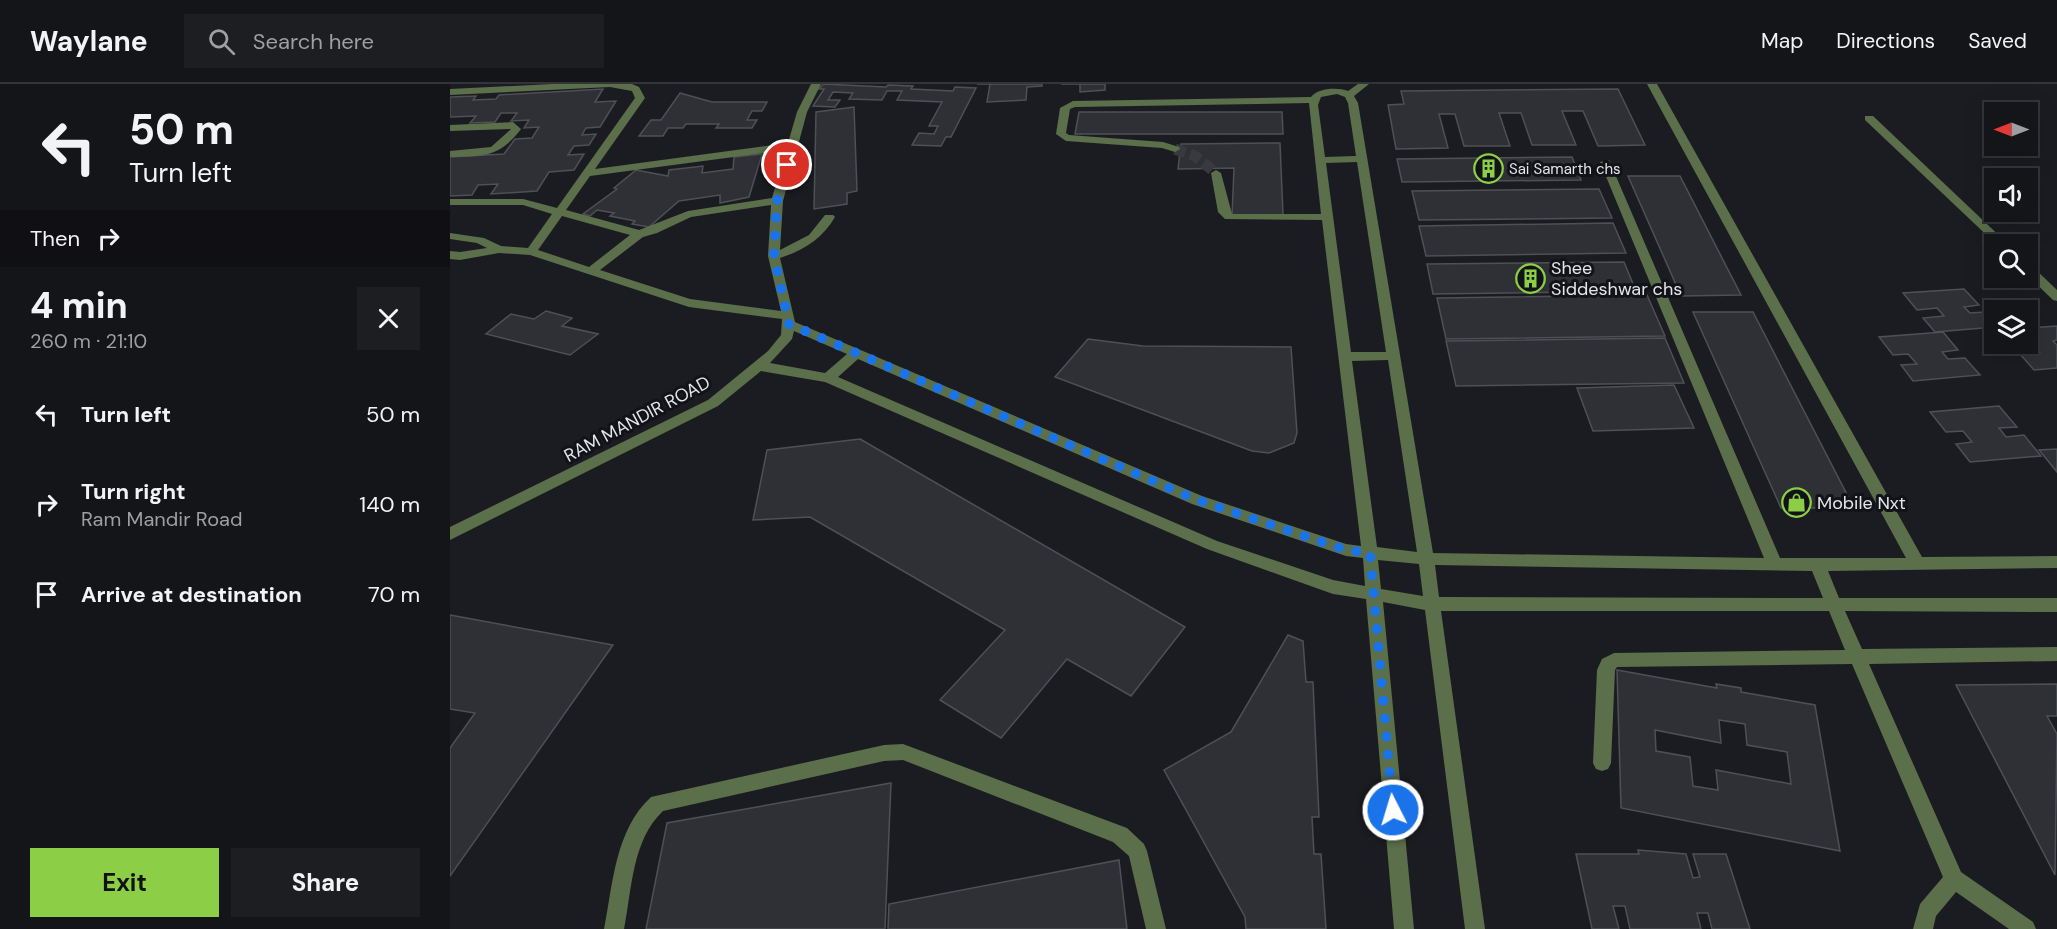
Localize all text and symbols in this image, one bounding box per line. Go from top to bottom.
search box [184,14,604,68]
text: Waylane [30,23,148,60]
icon: search [205,25,238,58]
text: Search here [253,27,374,56]
text: Map [1761,27,1803,55]
text: Directions [1836,27,1935,55]
text: Saved [1968,27,2027,55]
text: 50 m [129,102,234,157]
north arrow [1984,102,2038,156]
map controls [1984,102,2038,354]
icon: left [30,108,108,186]
pin [761,139,812,190]
icon: arrive [770,148,803,181]
building icon: Sai Samarth chs [1472,153,1504,185]
text: Turn left [129,155,232,190]
place label: Sai Samarth chs [1509,159,1621,179]
button: sound [1984,168,2038,222]
icon: right [92,222,125,255]
text: Then [30,224,80,253]
button: search [1984,234,2038,288]
place label: Shee Siddeshwar chs [1551,256,1682,301]
building icon: Shee Siddeshwar chs [1514,262,1546,294]
text: 4 min [30,282,128,329]
button: close [357,287,420,350]
button: layers [1984,300,2038,354]
text: 260 m · 21:10 [30,328,147,354]
street label: RAM MANDIR ROAD [560,370,714,468]
icon: left [30,398,63,431]
text: Turn left [81,400,171,429]
text: 50 m [366,400,420,429]
text: Turn right [81,477,186,506]
shop icon: Mobile Nxt [1780,487,1812,519]
icon: right [30,488,63,521]
text: 140 m [359,490,420,519]
place label: Mobile Nxt [1817,491,1906,515]
text: Ram Mandir Road [81,506,242,532]
icon: arrive [30,578,63,611]
text: Arrive at destination [81,580,302,609]
text: 70 m [368,580,420,609]
position arrow [1361,778,1425,842]
button: Exit [30,848,219,917]
button: Share [231,848,420,917]

